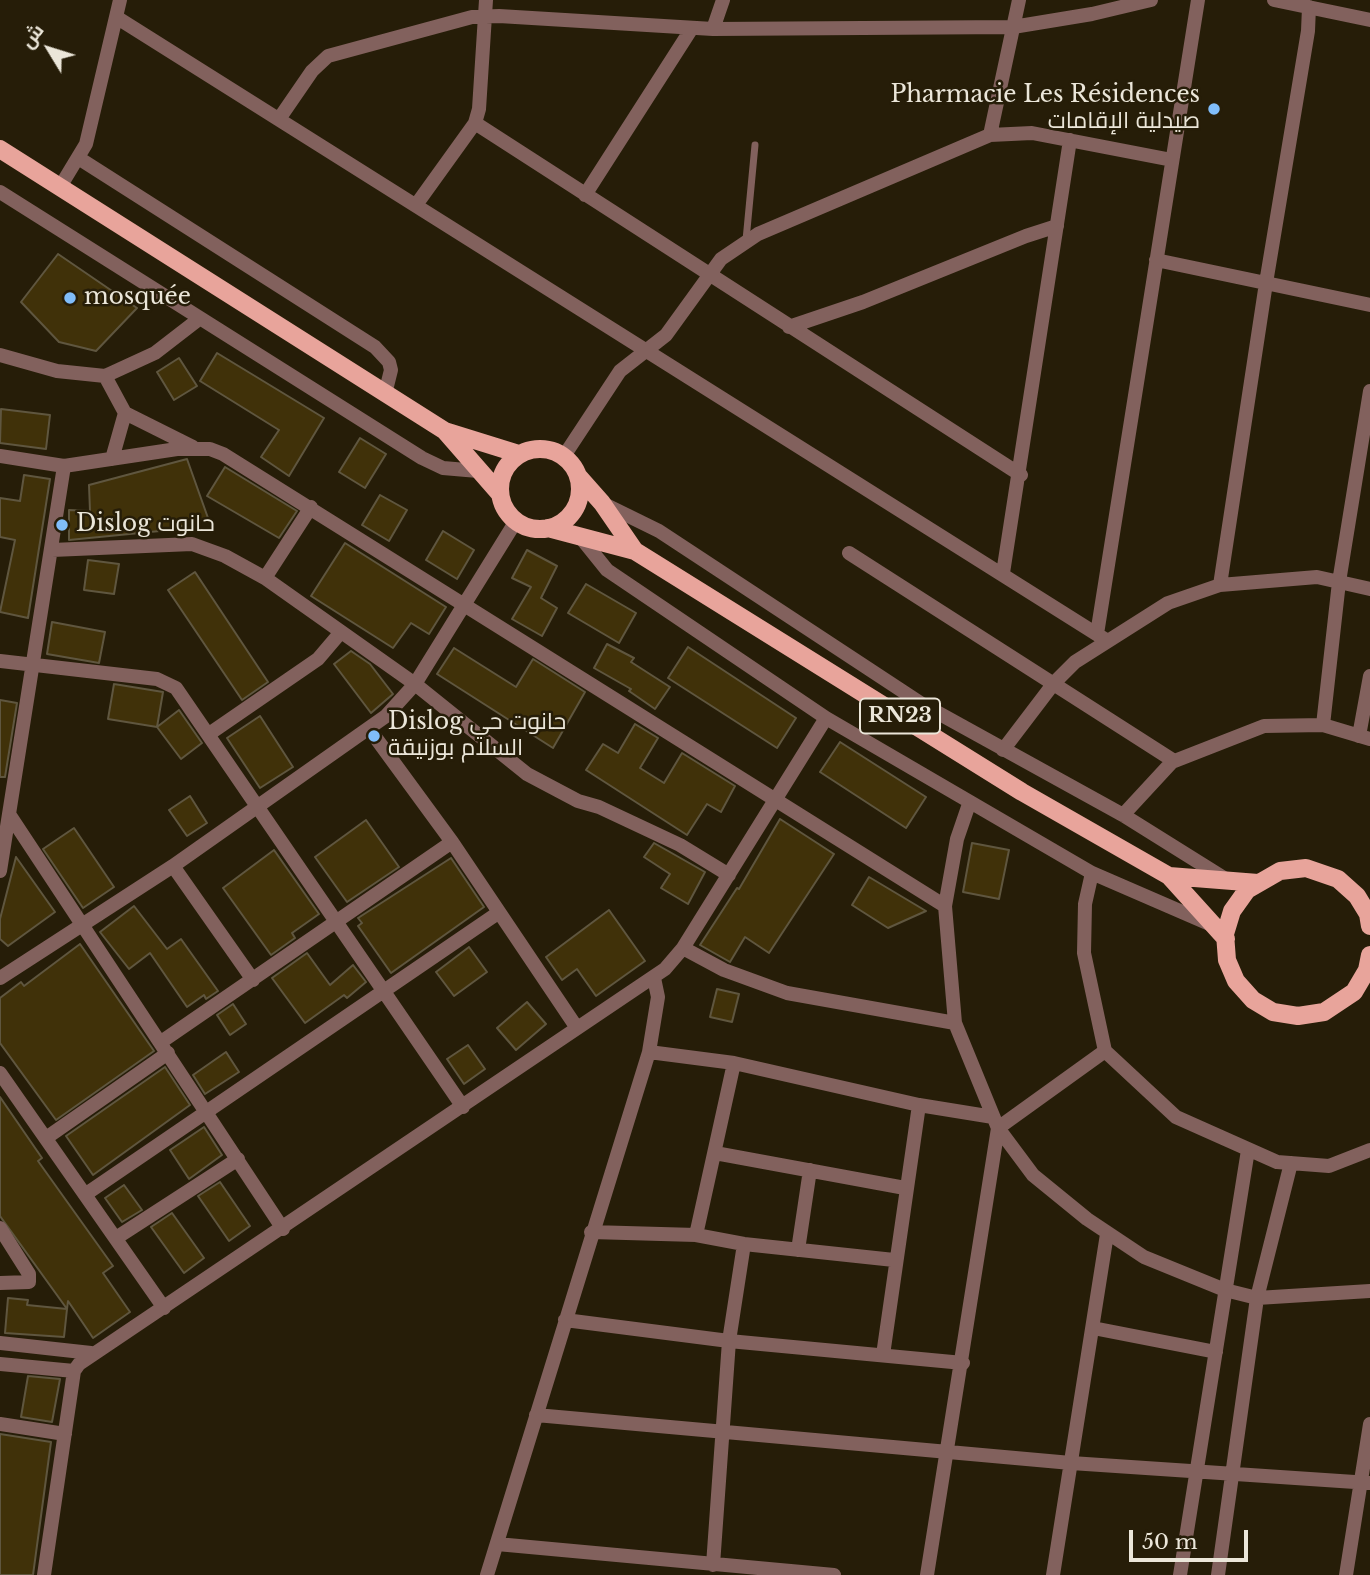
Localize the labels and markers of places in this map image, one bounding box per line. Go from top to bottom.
place label: Pharmacie Les Résidences صيدلية الإقامات [890,82,1200,136]
marker: Pharmacie Les Résidences صيدلية الإقامات [1206,101,1222,117]
place label: mosquée [84,284,191,312]
marker: mosquée [62,290,78,306]
place label: Dislog حانوت [76,511,215,539]
marker: Dislog حانوت [54,517,70,533]
place label: Dislog حانوت حي السلام بوزنيقة [388,709,566,763]
marker: Dislog حانوت حي السلام بوزنيقة [366,728,382,744]

